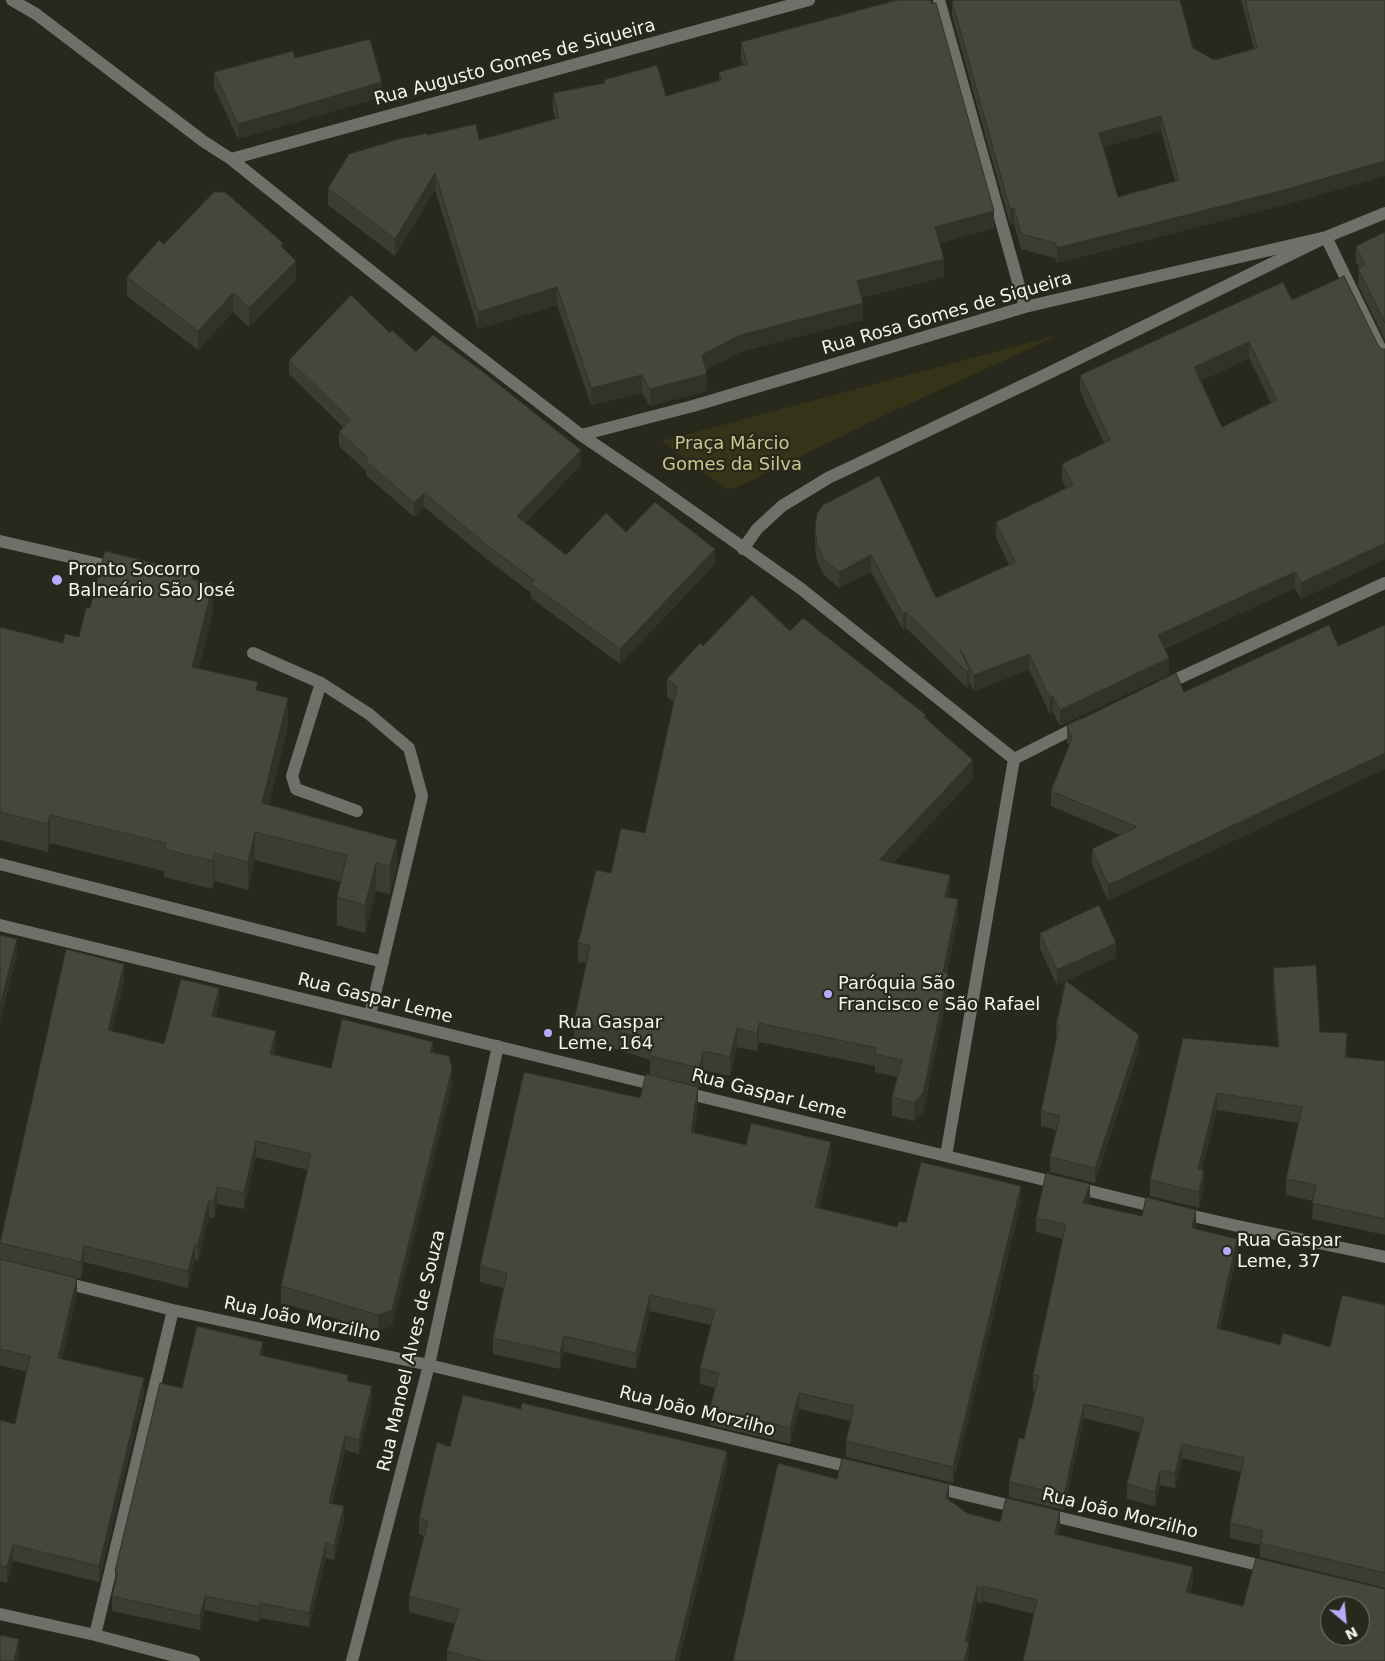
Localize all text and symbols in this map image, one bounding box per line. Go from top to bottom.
street label: Rua Augusto Gomes de Siqueira [372,15,658,111]
street label: Rua Rosa Gomes de Siqueira [819,268,1075,360]
park label: Praça Márcio Gomes da Silva [662,433,802,476]
place label: Pronto Socorro Balneário São José [68,559,235,602]
marker: Pronto Socorro Balneário São José [50,573,64,587]
street label: Rua Gaspar Leme [295,969,455,1029]
place label: Paróquia São Francisco e São Rafael [838,973,1040,1016]
marker: Paróquia São Francisco e São Rafael [822,988,834,1000]
place label: Rua Gaspar Leme, 164 [558,1012,662,1054]
marker: Rua Gaspar Leme, 164 [542,1027,554,1039]
street label: Rua Gaspar Leme [689,1065,849,1125]
street label: Rua Manoel Alves de Souza [374,1228,450,1474]
place label: Rua Gaspar Leme, 37 [1237,1230,1341,1272]
marker: Rua Gaspar Leme, 37 [1221,1245,1233,1257]
street label: Rua João Morzilho [222,1293,382,1347]
street label: Rua João Morzilho [617,1382,777,1442]
street label: Rua João Morzilho [1040,1484,1200,1544]
north arrow [1320,1596,1370,1646]
text: N [1343,1624,1361,1643]

